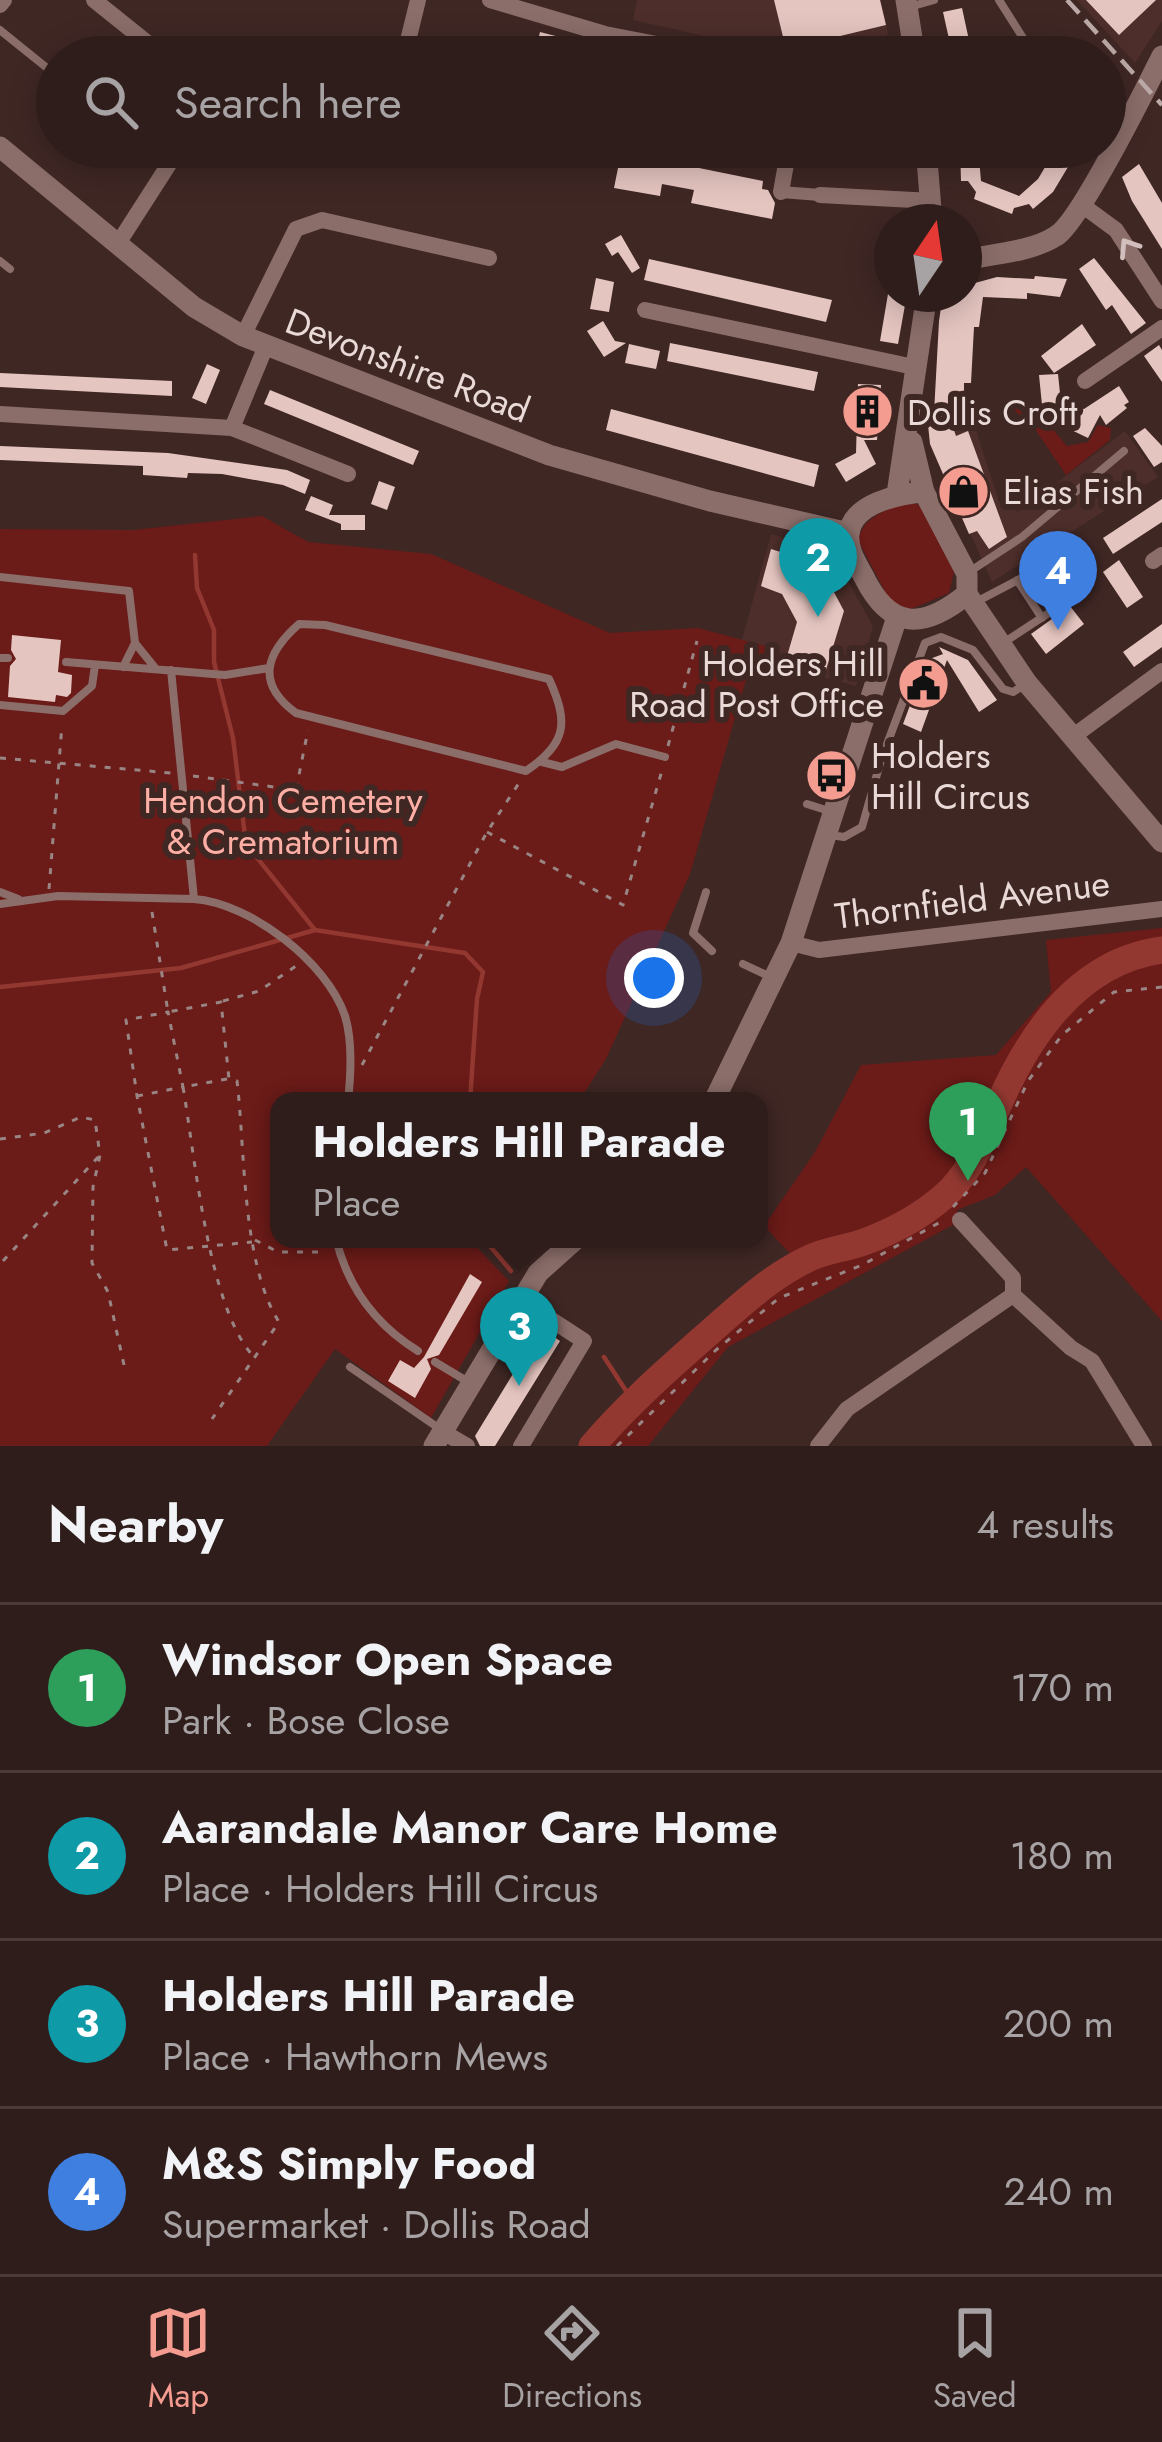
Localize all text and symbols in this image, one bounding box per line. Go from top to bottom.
search box [36,36,1126,168]
icon: search [78,69,144,135]
text: Search here [174,70,402,135]
north arrow [874,204,982,312]
one-way arrow [1120,239,1142,261]
street label: Devonshire Road [278,295,538,435]
building icon: Dollis Croft [840,384,896,440]
place label: Dollis Croft [907,386,1078,438]
shop icon: Elias Fish [936,463,992,519]
place label: Elias Fish [1003,465,1144,517]
pin: 2 [779,518,857,617]
pin: 4 [1019,531,1097,630]
place label: Holders Hill Road Post Office [629,637,884,730]
public building icon: Holders Hill Road Post Office [895,656,951,712]
place label: Holders Hill Circus [871,729,1030,822]
bus stop icon: Holders Hill Circus [804,748,860,804]
park label: Hendon Cemetery & Crematorium [143,774,423,867]
street label: Thornfield Avenue [832,856,1112,942]
your location [624,948,684,1008]
pin: 1 [929,1082,1007,1181]
popup [270,1092,768,1248]
text: Holders Hill Parade [313,1109,725,1174]
text: Place [313,1174,400,1231]
pin: 3 [480,1287,558,1386]
text: Nearby [48,1487,223,1561]
text: 4 results [976,1496,1114,1553]
text: Windsor Open Space [162,1627,613,1692]
text: 1 [77,1659,97,1716]
text: 170 m [1010,1659,1114,1716]
text: Park · Bose Close [162,1692,450,1749]
text: Aarandale Manor Care Home [162,1795,778,1860]
text: 2 [74,1827,100,1884]
text: 180 m [1010,1827,1114,1884]
text: Place · Holders Hill Circus [162,1860,598,1917]
text: Holders Hill Parade [162,1963,575,2028]
text: 3 [75,1995,99,2052]
text: 200 m [1003,1995,1114,2052]
text: Place · Hawthorn Mews [162,2028,548,2085]
text: M&S Simply Food [162,2131,536,2196]
text: 4 [73,2163,101,2220]
text: 240 m [1004,2163,1114,2220]
text: Supermarket · Dollis Road [162,2196,591,2253]
tab: Map [145,2300,211,2419]
tab: Directions [502,2300,642,2419]
tab: Saved [933,2300,1017,2419]

